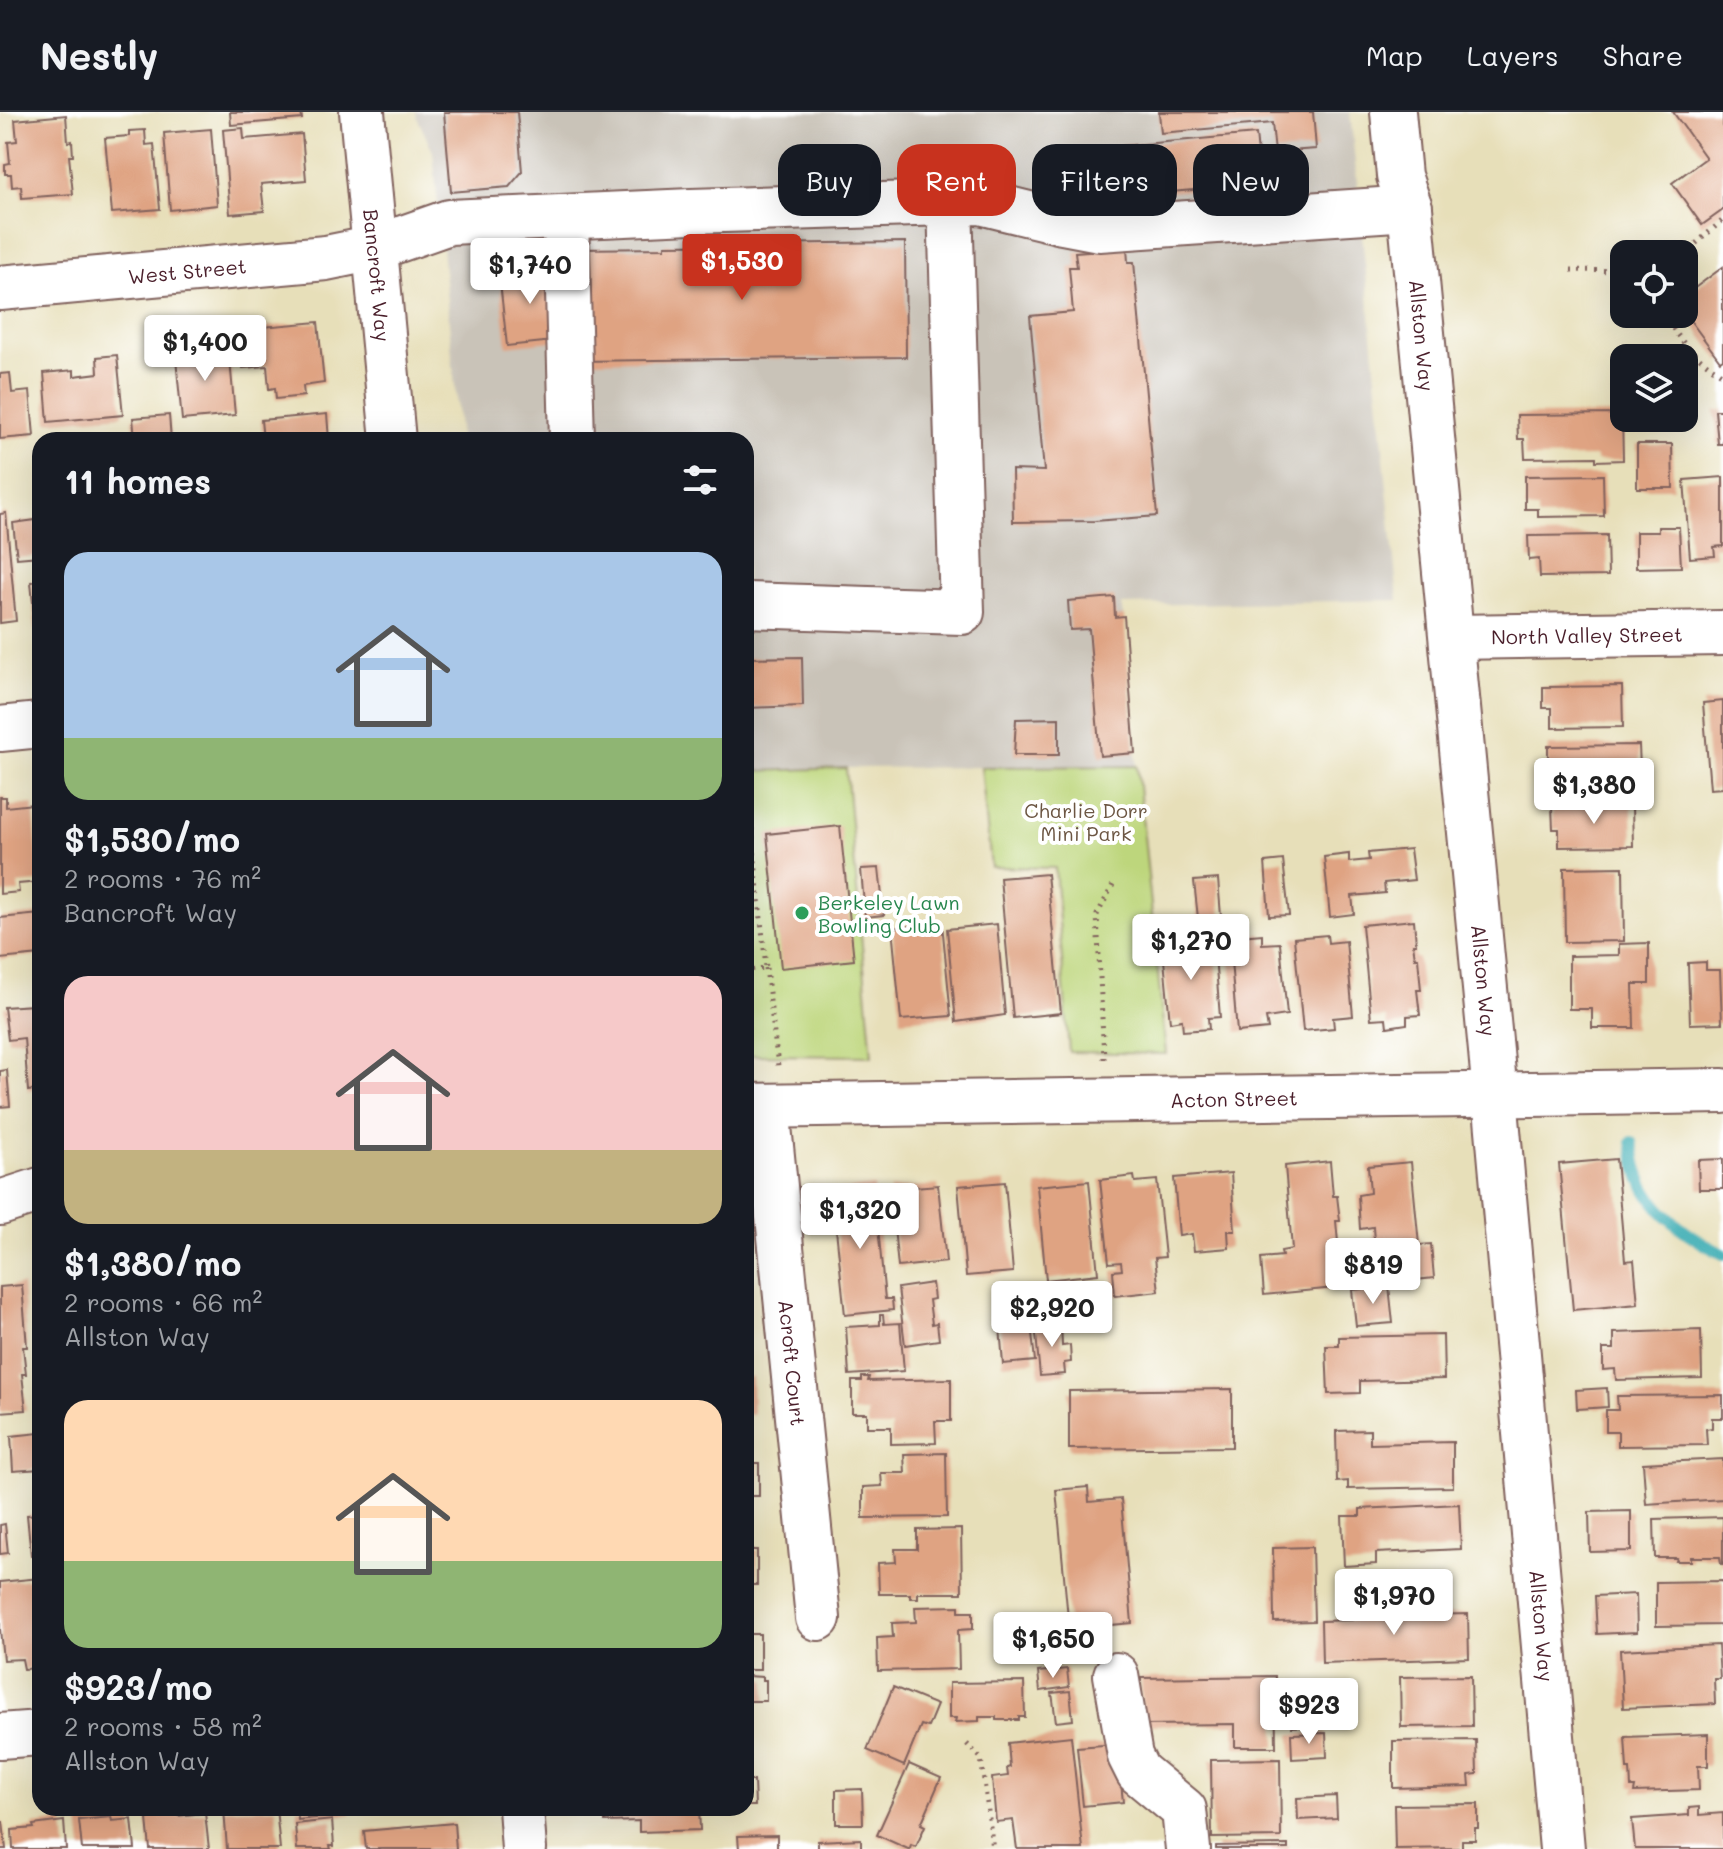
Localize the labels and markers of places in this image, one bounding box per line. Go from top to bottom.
pin: $1,530 [677,234,807,302]
pin: $1,740 [465,238,595,306]
pin: $1,400 [140,315,270,383]
pin: $1,380 [1529,758,1659,826]
place label: Berkeley Lawn Bowling Club [818,889,960,938]
marker: Berkeley Lawn Bowling Club [793,904,811,922]
pin: $1,270 [1126,914,1256,982]
pin: $1,320 [795,1183,925,1251]
pin: $819 [1326,1238,1420,1306]
pin: $2,920 [987,1281,1117,1349]
pin: $1,970 [1329,1569,1459,1637]
pin: $1,650 [988,1612,1118,1680]
pin: $923 [1262,1678,1356,1746]

